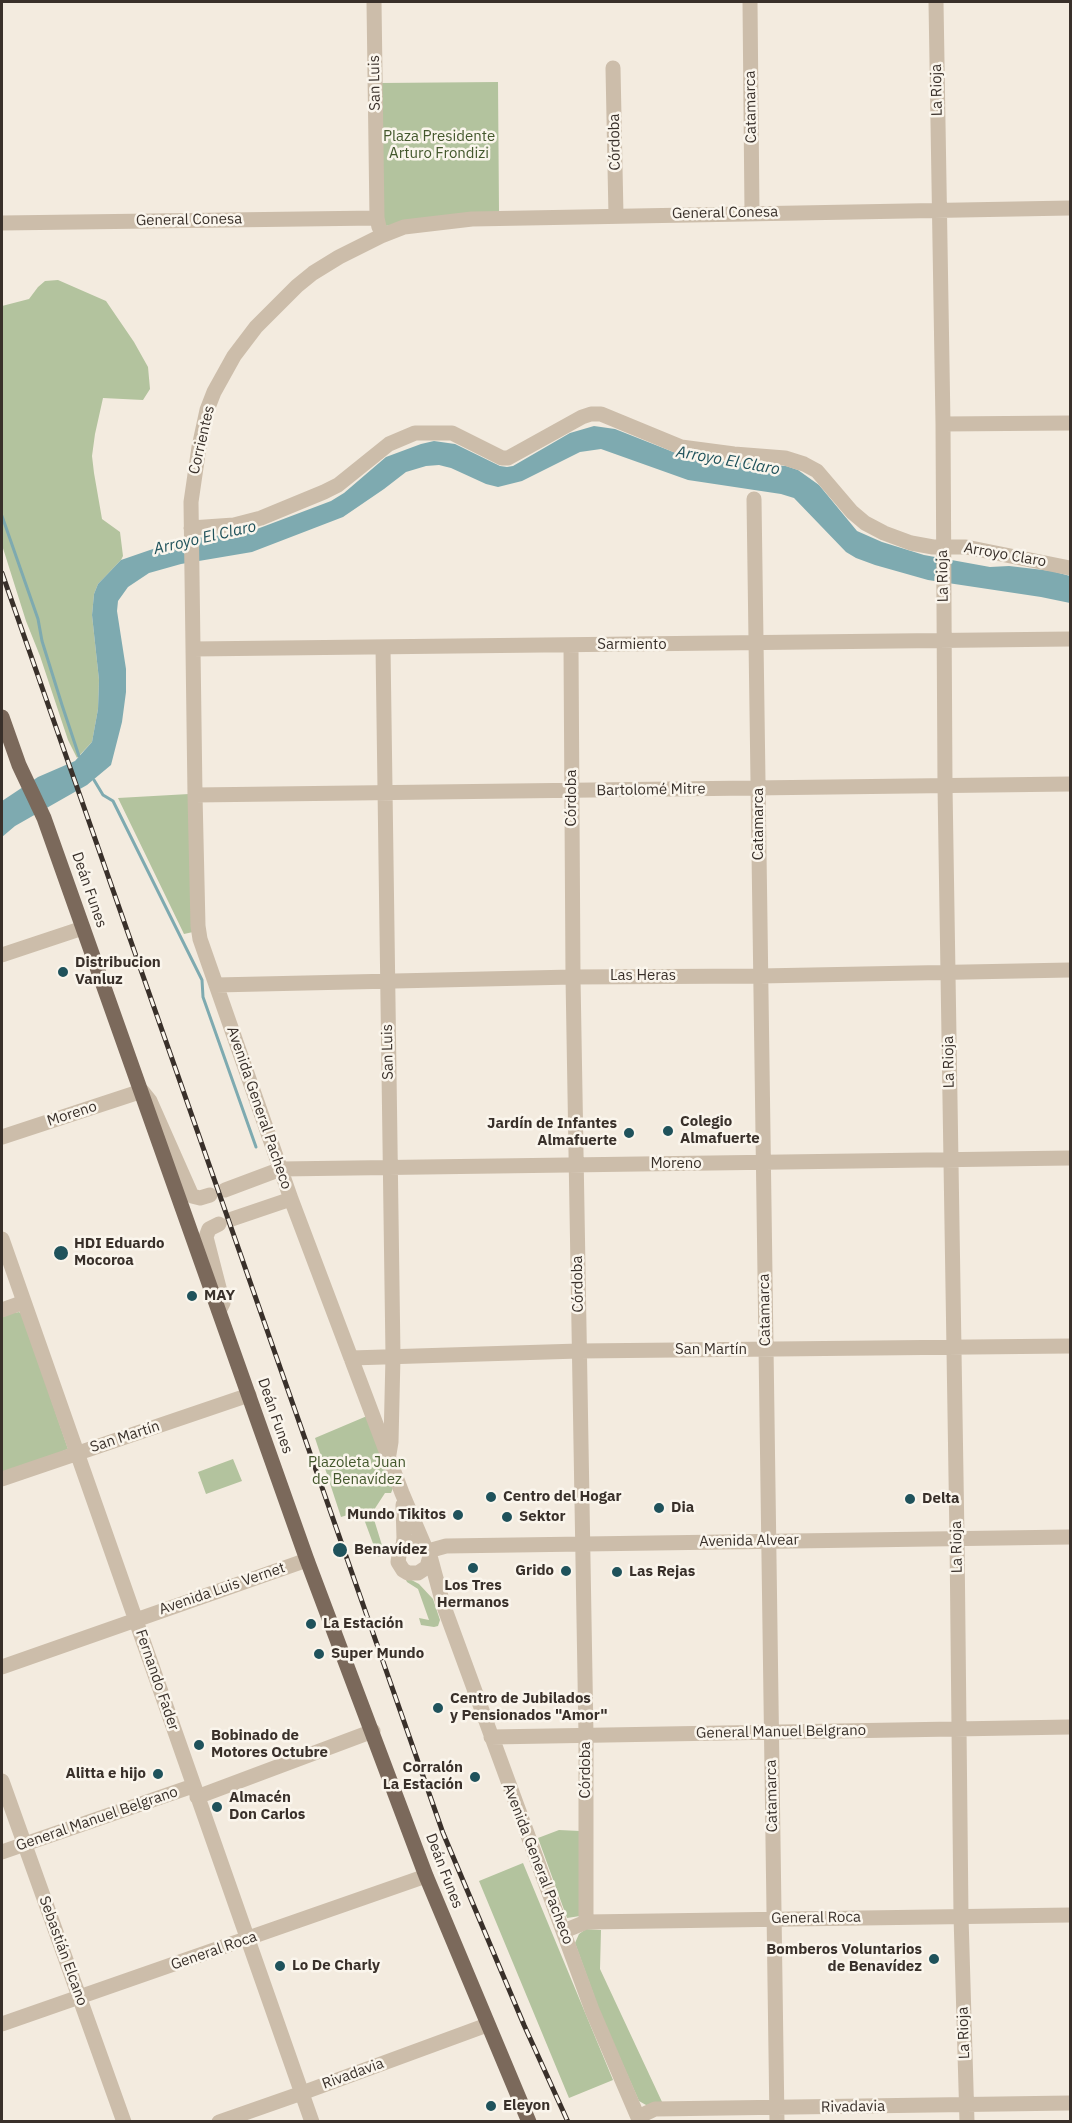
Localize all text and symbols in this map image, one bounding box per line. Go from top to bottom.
street label: San Luis [366,55,384,111]
street label: La Rioja [928,64,946,116]
street label: Catamarca [741,71,761,143]
street label: Córdoba [606,113,624,171]
park label: Plaza Presidente Arturo Frondizi [383,128,495,163]
street label: General Conesa [672,203,778,223]
street label: General Conesa [136,210,242,230]
street label: Corrientes [185,404,219,476]
water label: Arroyo El Claro [675,442,781,480]
water label: Arroyo El Claro [152,517,258,559]
street label: Arroyo Claro [962,539,1048,571]
street label: La Rioja [934,550,952,602]
street label: Sarmiento [597,636,667,654]
street label: Córdoba [563,770,581,826]
street label: Bartolomé Mitre [596,780,706,800]
street label: Catamarca [750,788,768,860]
street label: Deán Funes [68,850,110,930]
place label: Distribucion Vanluz [75,954,161,989]
marker: Distribucion Vanluz [56,965,70,979]
street label: Las Heras [610,967,676,985]
street label: Avenida General Pacheco [223,1024,295,1192]
street label: San Luis [379,1024,397,1080]
street label: La Rioja [940,1036,958,1088]
street label: Moreno [45,1098,99,1130]
place label: Colegio Almafuerte [680,1113,760,1148]
place label: Jardín de Infantes Almafuerte [487,1115,617,1150]
marker: Colegio Almafuerte [661,1124,675,1138]
marker: Jardín de Infantes Almafuerte [622,1126,636,1140]
street label: Moreno [650,1155,702,1173]
place label: HDI Eduardo Mocoroa [74,1235,164,1270]
marker: HDI Eduardo Mocoroa [52,1244,70,1262]
street label: Córdoba [569,1255,587,1313]
street label: Catamarca [755,1274,775,1346]
place label: MAY [204,1287,235,1305]
marker: MAY [185,1289,199,1303]
street label: San Martín [675,1341,747,1359]
street label: Deán Funes [254,1376,296,1456]
street label: San Martín [88,1417,162,1457]
park label: Plazoleta Juan de Benavídez [308,1454,406,1489]
place label: Centro del Hogar [503,1488,622,1506]
marker: Centro del Hogar [484,1490,498,1504]
place label: Delta [922,1490,960,1508]
marker: Delta [903,1492,917,1506]
place label: Dia [671,1499,694,1517]
marker: Dia [652,1501,666,1515]
place label: Mundo Tikitos [347,1506,446,1524]
marker: Mundo Tikitos [451,1508,465,1522]
place label: Sektor [519,1508,565,1526]
marker: Sektor [500,1510,514,1524]
street label: La Rioja [948,1521,966,1573]
street label: Avenida Alvear [699,1531,799,1551]
marker: Benavídez [331,1541,349,1559]
place label: Benavídez [354,1541,427,1559]
street label: Avenida Luis Vernet [157,1559,287,1619]
marker: Los Tres Hermanos [466,1561,480,1575]
place label: Grido [515,1562,554,1580]
place label: Las Rejas [629,1563,695,1581]
marker: Grido [559,1564,573,1578]
marker: Las Rejas [610,1565,624,1579]
place label: Los Tres Hermanos [437,1577,509,1612]
place label: La Estación [323,1615,403,1633]
marker: La Estación [304,1617,318,1631]
street label: Fernando Fader [131,1627,183,1733]
place label: Super Mundo [331,1645,424,1663]
marker: Super Mundo [312,1647,326,1661]
place label: Centro de Jubilados y Pensionados "Amor" [450,1690,608,1725]
marker: Centro de Jubilados y Pensionados "Amor" [431,1701,445,1715]
street label: General Manuel Belgrano [696,1722,866,1742]
place label: Bobinado de Motores Octubre [211,1727,328,1762]
marker: Bobinado de Motores Octubre [192,1738,206,1752]
street label: Córdoba [577,1742,595,1798]
place label: Corralón La Estación [383,1759,463,1794]
street label: Catamarca [762,1760,782,1832]
place label: Alitta e hijo [65,1765,146,1783]
marker: Alitta e hijo [151,1767,165,1781]
marker: Corralón La Estación [468,1770,482,1784]
street label: Avenida General Pacheco [499,1781,577,1947]
street label: General Manuel Belgrano [14,1783,180,1855]
place label: Almacén Don Carlos [229,1789,305,1824]
marker: Almacén Don Carlos [210,1800,224,1814]
street label: Deán Funes [421,1831,467,1911]
street label: Sebastián Elcano [35,1894,91,2008]
street label: General Roca [771,1908,861,1928]
street label: General Roca [169,1928,259,1974]
place label: Bomberos Voluntarios de Benavídez [766,1941,922,1976]
marker: Bomberos Voluntarios de Benavídez [927,1952,941,1966]
place label: Lo De Charly [292,1957,380,1975]
marker: Lo De Charly [273,1959,287,1973]
street label: La Rioja [954,2006,974,2060]
street label: Rivadavia [320,2055,386,2093]
place label: Eleyon [503,2097,550,2115]
street label: Rivadavia [821,2097,885,2117]
marker: Eleyon [484,2099,498,2113]

